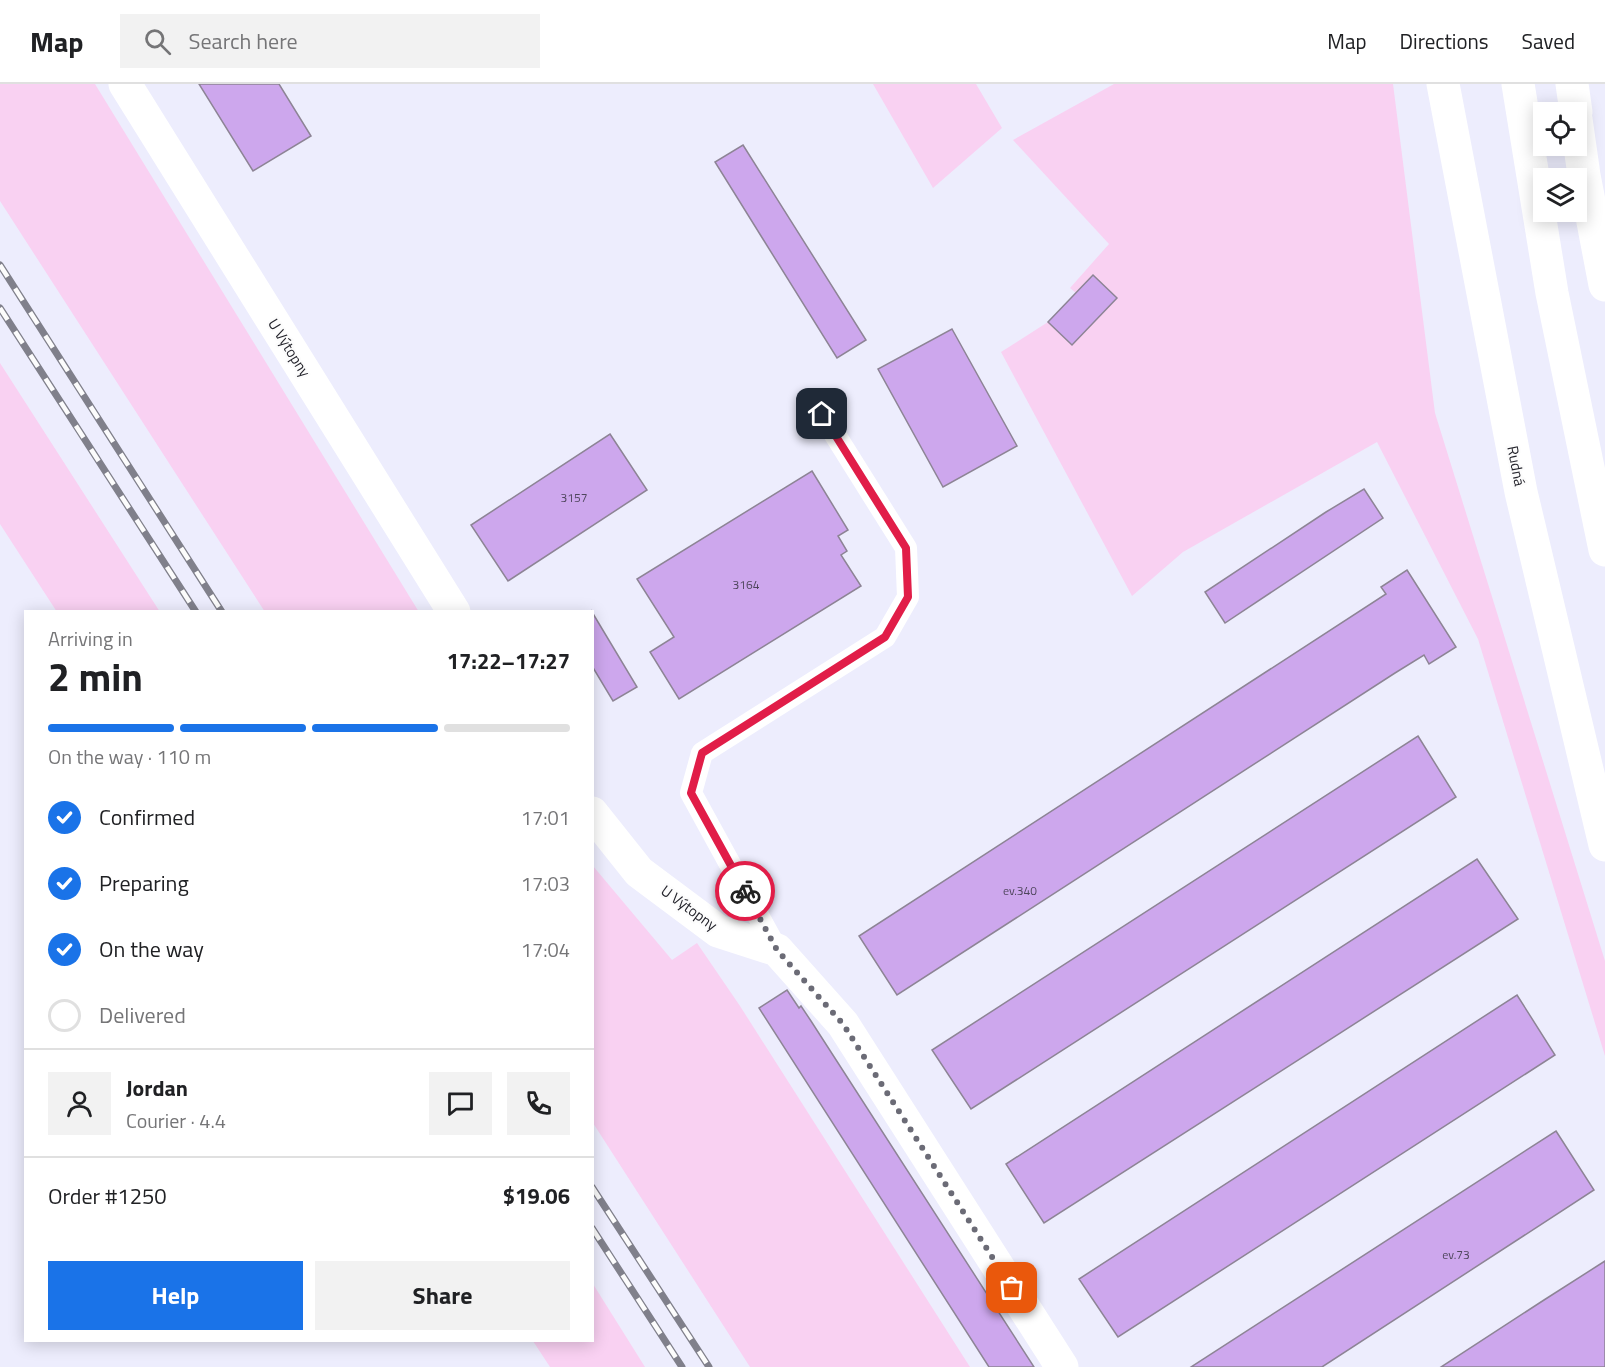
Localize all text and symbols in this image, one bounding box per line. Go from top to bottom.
search box [120,14,540,68]
text: Map [30,20,84,63]
text: Search here [189,24,298,58]
icon: search [141,25,174,58]
text: Map [1327,25,1367,57]
text: Directions [1400,25,1489,57]
text: Saved [1522,25,1575,57]
map controls [1533,102,1587,222]
button: locate [1533,102,1587,156]
button: layers [1533,168,1587,222]
street label: U Výtopny [262,314,316,381]
pin [796,388,847,439]
icon: home [805,397,838,430]
street label: Rudná [1501,444,1532,489]
house number: 3157 [561,488,587,507]
house number: 3164 [733,575,760,594]
text: Arriving in [48,623,133,654]
text: 17:22–17:27 [447,644,570,678]
text: 2 min [48,647,143,706]
text: On the way · 110 m [48,741,211,772]
text: Confirmed [99,800,195,834]
icon: check [48,801,81,834]
text: 17:01 [521,802,570,833]
courier [715,861,775,921]
text: Preparing [99,866,189,900]
icon: check [48,867,81,900]
text: 17:03 [521,868,570,899]
icon: bike [729,875,762,908]
street label: U Výtopny [656,879,722,936]
house number: ev.340 [1003,881,1037,900]
text: On the way [99,932,204,966]
icon: check [48,933,81,966]
text: 17:04 [521,934,570,965]
text: Delivered [99,998,186,1032]
text: Jordan [126,1071,188,1105]
button: person [48,1072,111,1135]
button: chat [429,1072,492,1135]
button: phone [507,1072,570,1135]
text: Courier · 4.4 [126,1105,226,1136]
text: Order #1250 [48,1179,167,1213]
text: $19.06 [503,1179,570,1213]
house number: ev.73 [1442,1245,1470,1264]
button: Help [48,1261,303,1330]
button: Share [315,1261,570,1330]
pin [986,1262,1037,1313]
icon: bag [995,1271,1028,1304]

